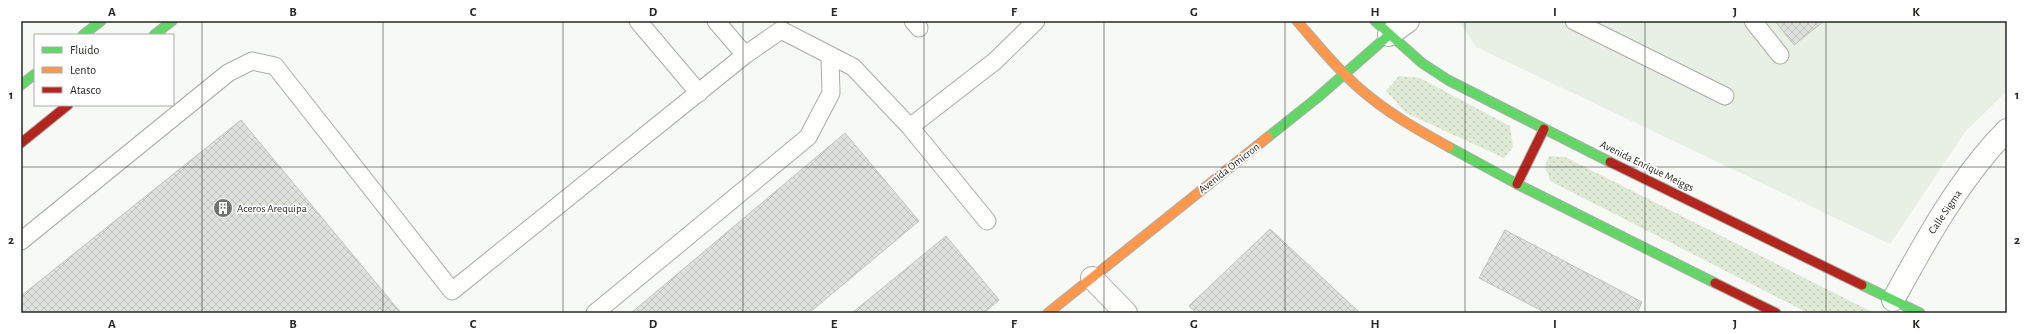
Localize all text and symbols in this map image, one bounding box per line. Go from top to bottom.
text: A [108,6,116,19]
text: B [289,6,297,19]
text: C [470,6,477,19]
text: D [649,6,658,19]
text: E [831,6,838,19]
text: F [1011,6,1018,19]
text: G [1190,6,1198,19]
text: H [1370,6,1380,19]
text: I [1553,6,1557,19]
text: J [1733,6,1737,19]
text: K [1912,6,1920,19]
legend [34,34,174,106]
text: Fluido [70,44,99,56]
text: Lento [70,64,96,76]
text: Atasco [70,84,101,96]
text: 1 [9,89,13,102]
text: 1 [2015,89,2019,102]
street label: Avenida Enrique Meiggs [1598,139,1696,193]
street label: Avenida Omicron [1197,141,1261,195]
street label: Calle Sigma [1926,188,1964,236]
building icon: Aceros Arequipa [212,197,234,219]
place label: Aceros Arequipa [237,203,307,214]
text: 2 [8,234,14,247]
text: 2 [2014,234,2020,247]
text: A [108,318,116,331]
text: B [289,318,297,331]
text: C [470,318,477,331]
text: D [649,318,658,331]
text: E [831,318,838,331]
text: F [1011,318,1018,331]
text: G [1190,318,1198,331]
text: H [1370,318,1380,331]
text: I [1553,318,1557,331]
text: J [1733,318,1737,331]
text: K [1912,318,1920,331]

